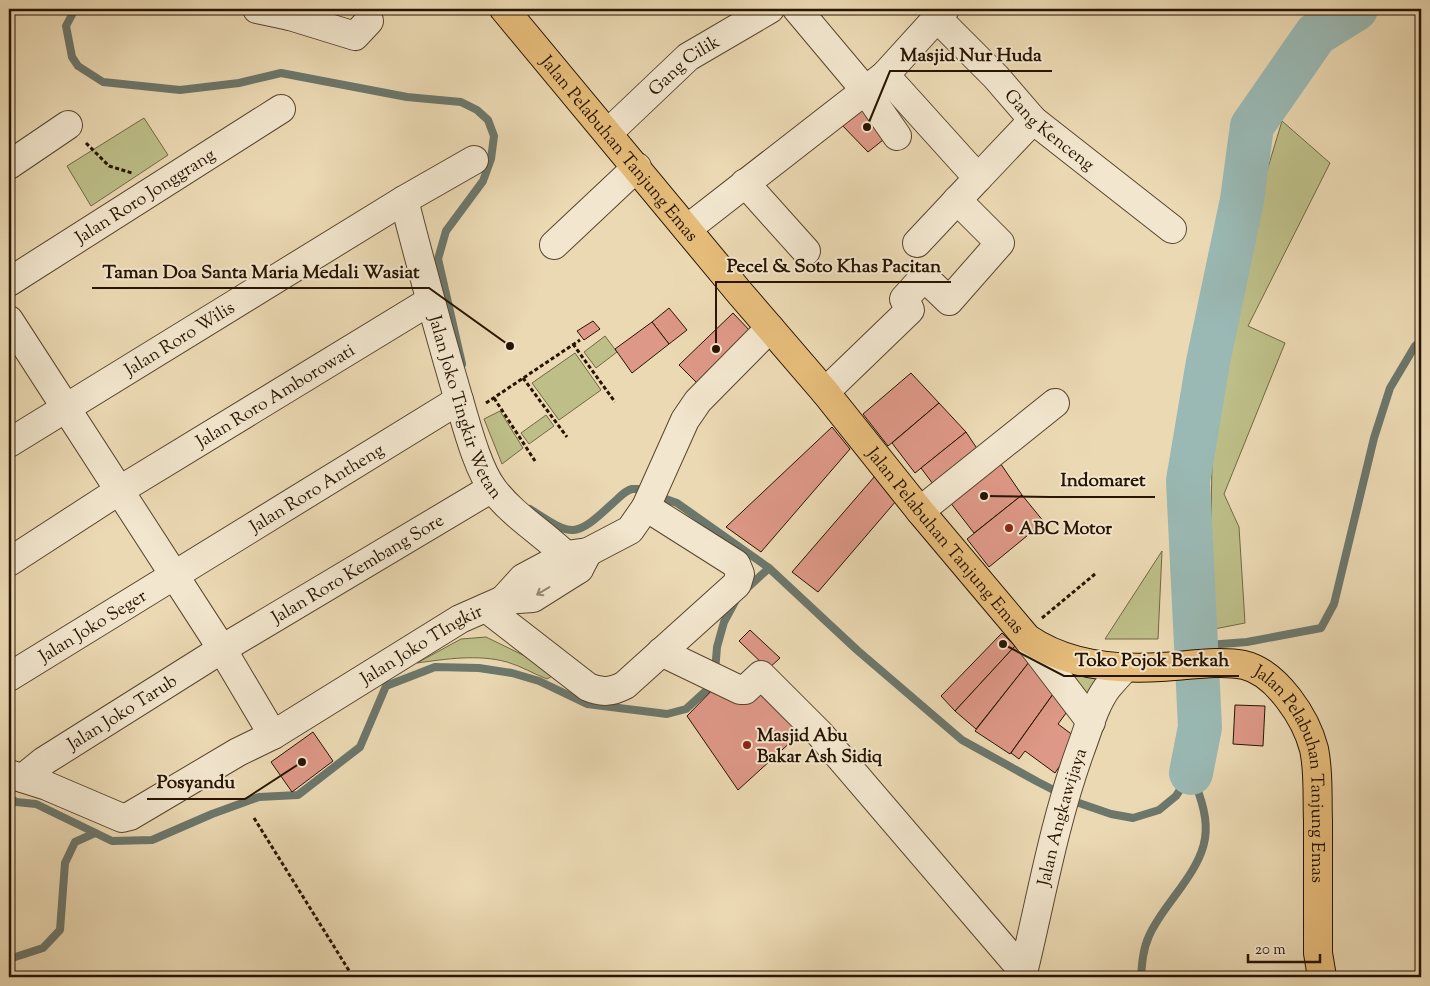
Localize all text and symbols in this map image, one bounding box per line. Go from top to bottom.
street label: Gang Cilik [643,30,725,103]
callout: Masjid Nur Huda [890,37,1052,71]
text: Masjid Nur Huda [900,43,1042,70]
street label: Jalan Pelabuhan Tanjung Emas [532,50,703,248]
street label: Gang Kenceng [997,84,1099,178]
street label: Jalan Roro Jonggrang [70,143,221,252]
callout: Pecel & Soto Khas Pacitan [716,248,951,282]
callout: Taman Doa Santa Maria Medali Wasiat [92,254,429,288]
text: Pecel & Soto Khas Pacitan [727,254,942,281]
text: Taman Doa Santa Maria Medali Wasiat [102,260,420,287]
street label: Jalan Roro Wilis [119,296,241,384]
street label: Jalan Joko Tingkir Wetan [420,312,508,506]
street label: Jalan Roro Amborowati [191,339,361,456]
street label: Jalan Roro Antheng [244,438,390,541]
street label: Jalan Pelabuhan Tanjung Emas [859,442,1029,640]
callout: Indomaret [1050,463,1155,497]
text: Indomaret [1061,468,1146,495]
street label: Jalan Roro Kembang Sore [267,508,449,632]
place label: ABC Motor [1019,517,1112,543]
marker: ABC Motor [1003,522,1015,534]
street label: Jalan Joko Seger [34,584,153,671]
one-way arrow [537,586,551,596]
street label: Jalan Joko TIngkir [355,599,488,693]
callout: Toko Pojok Berkah [1064,642,1239,676]
text: Toko Pojok Berkah [1075,648,1230,675]
street label: Jalan Pelabuhan Tanjung Emas [1247,659,1329,883]
street label: Jalan Joko Tarub [62,669,183,759]
place label: Masjid Abu Bakar Ash Sidiq [757,724,883,771]
marker: Masjid Abu Bakar Ash Sidiq [741,739,753,751]
street label: Jalan Angkawijaya [1032,745,1095,890]
callout: Posyandu [147,765,245,799]
text: Posyandu [157,770,235,797]
scale bar [1248,931,1320,963]
text: 20 m [1255,940,1286,961]

